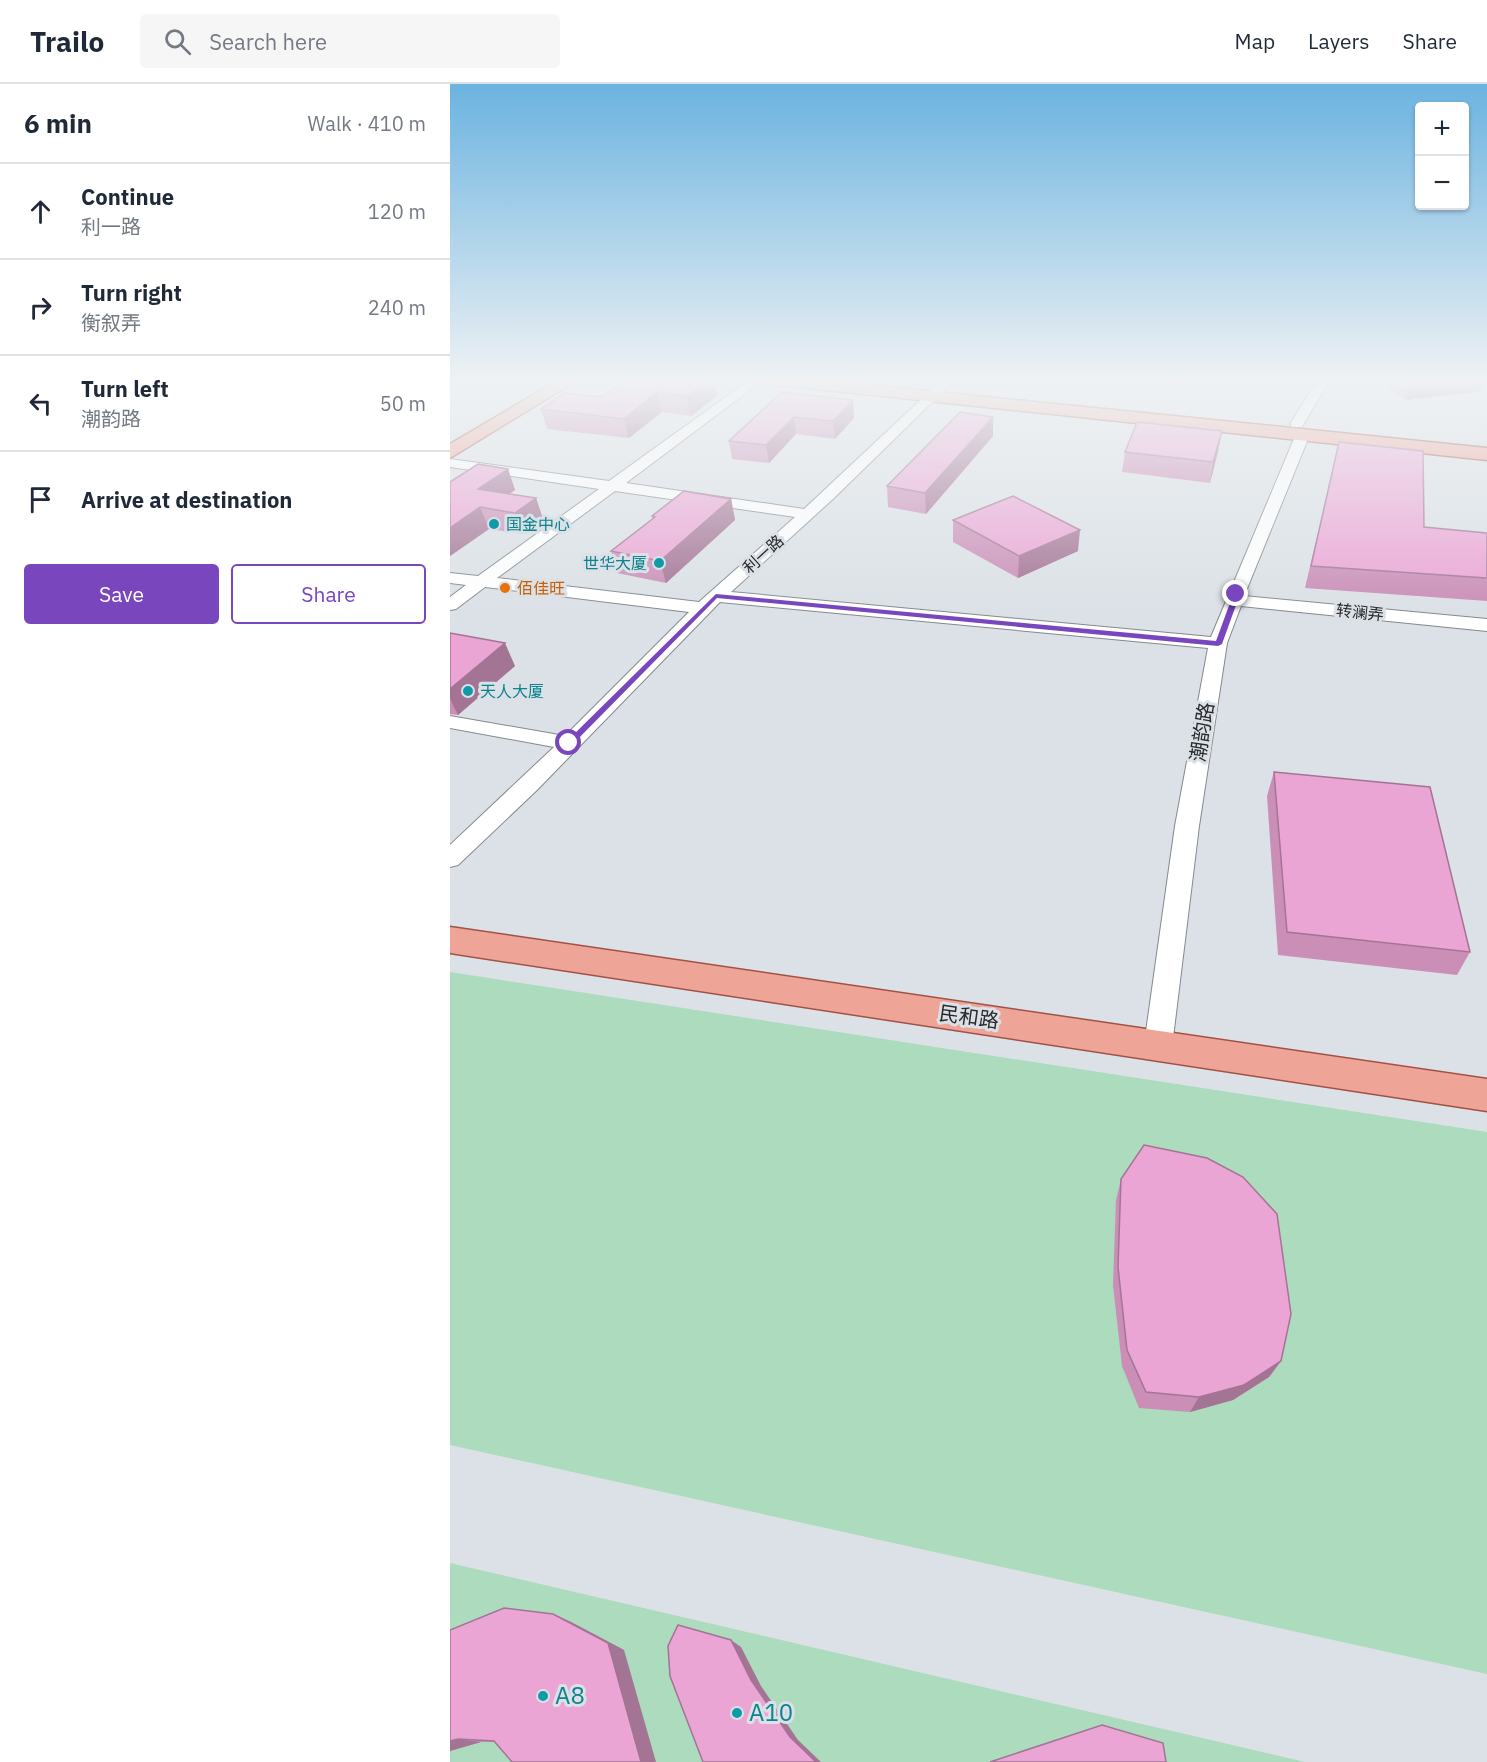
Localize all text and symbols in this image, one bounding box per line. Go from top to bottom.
search box [140,14,560,68]
text: Trailo [30,23,104,60]
icon: search [161,25,194,58]
text: Search here [209,27,327,56]
text: Map [1235,27,1275,55]
text: Layers [1308,27,1370,55]
text: Share [1403,27,1457,55]
map controls [1415,102,1469,210]
button: + [1415,102,1469,156]
text: 6 min [24,106,92,140]
text: Walk · 410 m [308,110,426,137]
button: − [1415,156,1469,210]
text: Continue [81,182,174,211]
icon: ahead [24,195,57,228]
text: 120 m [368,198,426,225]
text: 利一路 [81,213,141,240]
text: Turn right [81,278,182,307]
icon: right [24,291,57,324]
text: 240 m [368,294,426,321]
text: 衡叙弄 [81,309,141,336]
text: Turn left [81,374,169,403]
icon: left [24,387,57,420]
text: 50 m [380,390,426,417]
text: 潮韵路 [81,405,141,432]
icon: arrive [24,483,57,516]
text: Arrive at destination [81,485,292,514]
place label: 国金中心 [506,514,570,534]
marker: 国金中心 [487,517,501,531]
street label: 利一路 [738,531,788,577]
place label: 世华大厦 [583,553,647,573]
marker: 世华大厦 [652,556,666,570]
button: Save [24,564,219,624]
button: Share [231,564,426,624]
place label: 佰佳旺 [517,578,565,598]
route end [1222,580,1248,606]
marker: 佰佳旺 [498,581,512,595]
street label: 转澜弄 [1335,600,1385,624]
place label: 天人大厦 [480,681,544,701]
marker: 天人大厦 [461,684,475,698]
street label: 潮韵路 [1183,700,1220,764]
route start [555,729,581,755]
street label: 民和路 [937,999,1001,1034]
place label: A8 [555,1679,585,1711]
marker: A8 [536,1689,550,1703]
place label: A10 [749,1696,793,1728]
marker: A10 [730,1706,744,1720]

